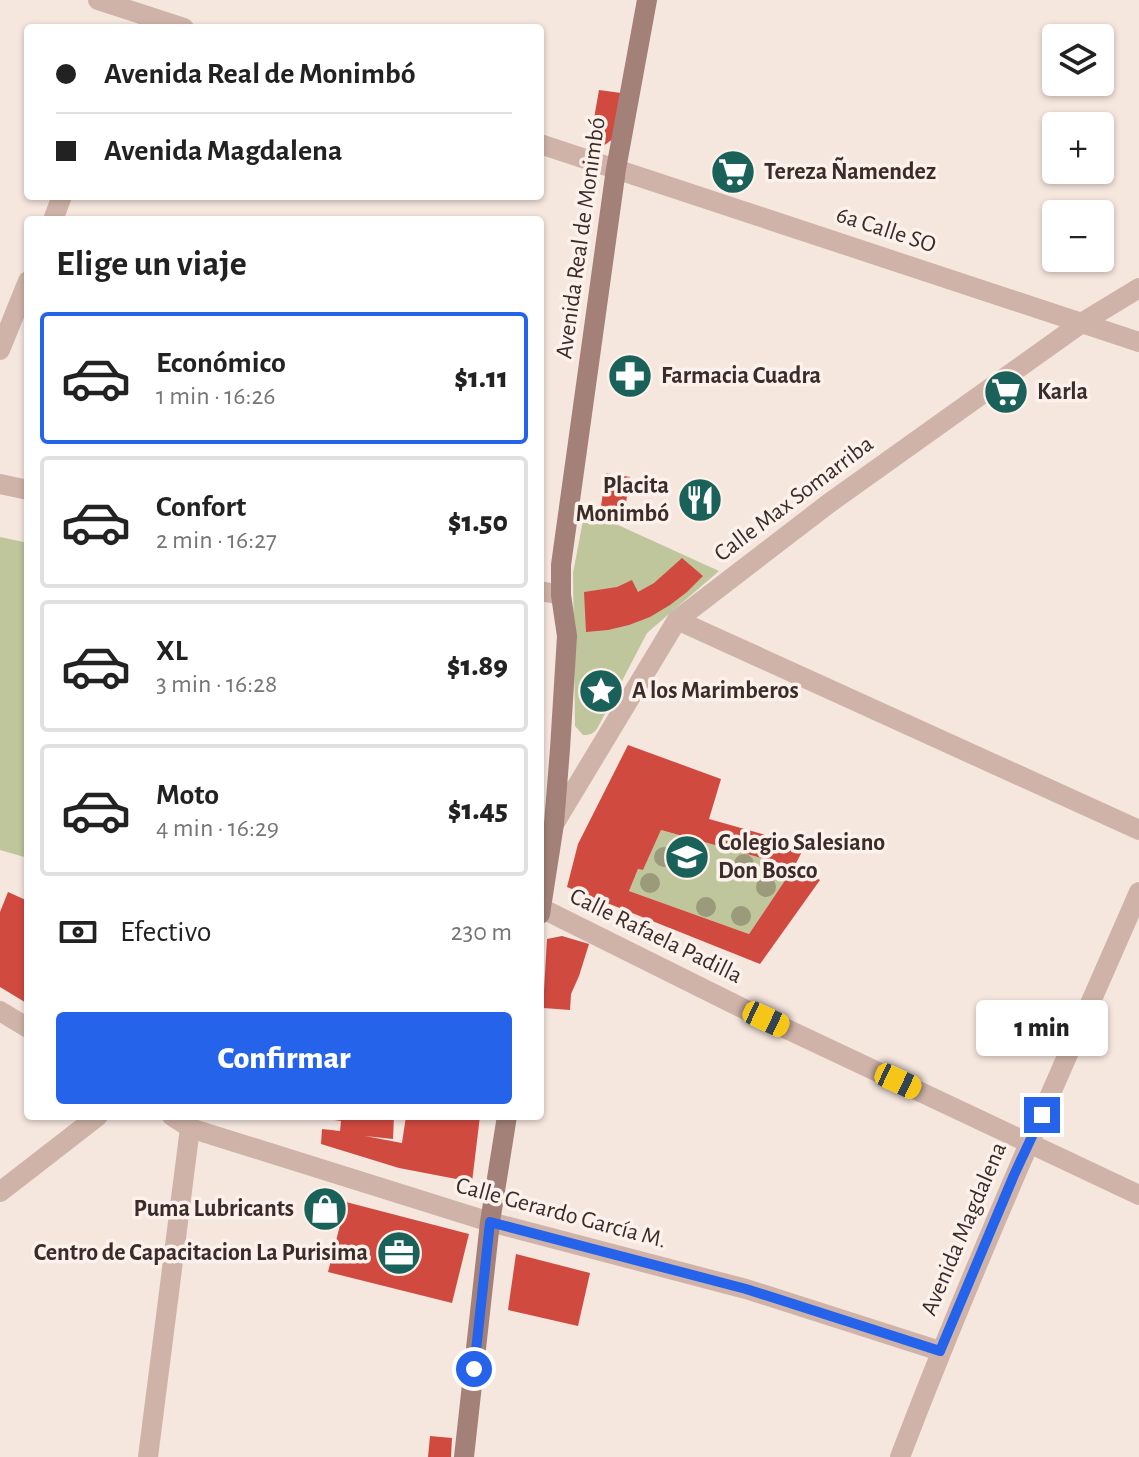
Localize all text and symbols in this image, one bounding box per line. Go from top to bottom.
map controls [1042,24,1114,272]
button: layers [1042,24,1114,96]
text: Avenida Real de Monimbó [104,59,416,89]
button: + [1042,112,1114,184]
street label: Avenida Real de Monimbó [552,116,610,360]
text: Avenida Magdalena [104,136,342,166]
supermarket icon: Tereza Ñamendez [709,148,757,196]
place label: Tereza Ñamendez [764,156,936,184]
button: − [1042,200,1114,272]
street label: 6a Calle SO [833,203,939,257]
text: Elige un viaje [56,246,247,282]
icon: car [60,342,132,414]
text: Económico [156,348,286,378]
pharmacy icon: Farmacia Cuadra [606,352,654,400]
text: $1.11 [454,363,508,393]
place label: Farmacia Cuadra [661,364,821,388]
supermarket icon: Karla [982,368,1030,416]
place label: Karla [1037,380,1088,404]
text: 1 min · 16:26 [156,383,275,409]
street label: Calle Max Somarriba [710,432,878,566]
place label: Placita Monimbó [576,474,669,526]
restaurant icon: Placita Monimbó [676,476,724,524]
icon: car [60,486,132,558]
text: Confort [156,492,246,522]
text: $1.50 [448,507,508,537]
text: 2 min · 16:27 [156,527,277,553]
icon: car [60,630,132,702]
text: XL [156,636,188,666]
text: $1.89 [447,651,508,681]
place icon: A los Marimberos [577,667,625,715]
text: 3 min · 16:28 [156,671,277,697]
place label: A los Marimberos [632,679,799,703]
icon: car [60,774,132,846]
text: Moto [156,780,219,810]
text: $1.45 [448,795,508,825]
text: 4 min · 16:29 [156,815,279,841]
place label: Colegio Salesiano Don Bosco [718,831,885,883]
school or university icon: Colegio Salesiano Don Bosco [663,833,711,881]
street label: Calle Rafaela Padilla [566,884,746,988]
icon: cash [56,910,100,954]
text: Efectivo [120,917,212,947]
text: 230 m [451,919,512,945]
car [739,998,793,1040]
callout: 1 min [976,999,1108,1055]
button: Confirmar [56,1012,512,1104]
text: 1 min [1014,1015,1070,1041]
car [871,1060,925,1102]
route end [1024,1097,1060,1133]
street label: Avenida Magdalena [917,1139,1011,1319]
street label: Calle Gerardo García M. [453,1173,669,1253]
shop icon: Puma Lubricants [301,1185,349,1233]
place label: Puma Lubricants [134,1197,294,1221]
office icon: Centro de Capacitacion La Purisima [375,1229,423,1277]
place label: Centro de Capacitacion La Purisima [34,1241,368,1265]
route start [456,1351,492,1387]

